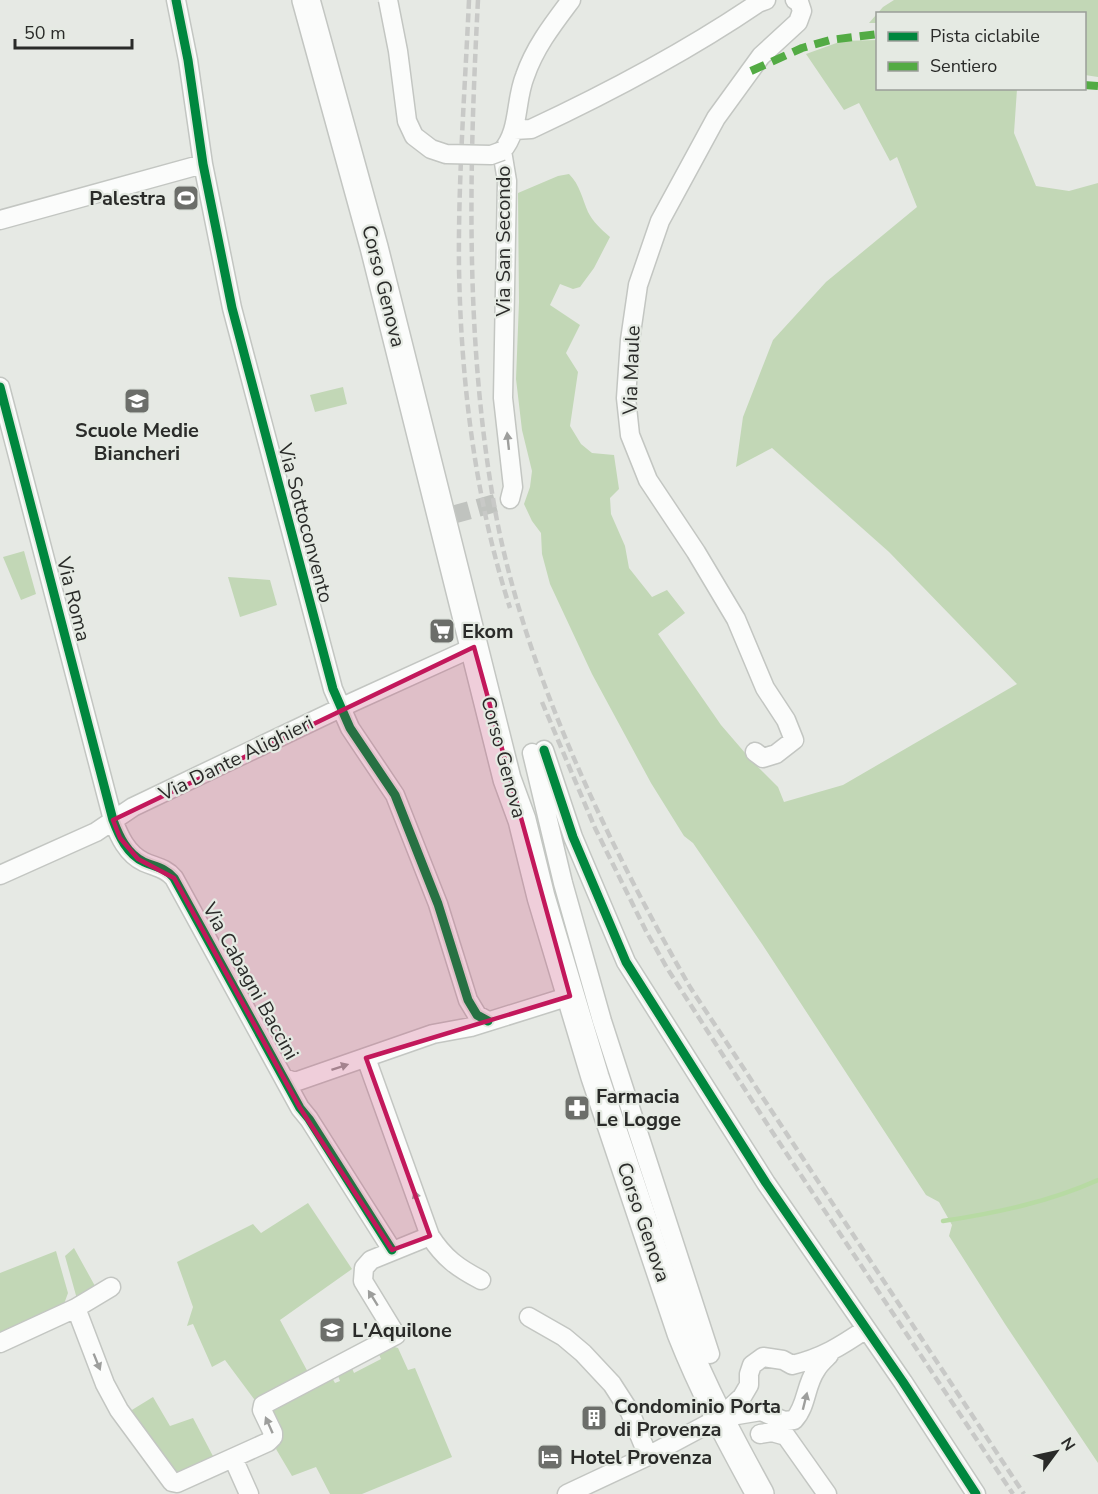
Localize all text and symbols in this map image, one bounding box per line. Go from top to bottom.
scale bar [15,12,132,50]
legend [876,12,1086,90]
text: 50 m [24,21,66,45]
text: Pista ciclabile [930,24,1040,48]
text: Sentiero [930,54,997,78]
street label: Via San Secondo [490,166,517,317]
sports icon: Palestra [171,183,201,213]
place label: Palestra [89,185,166,212]
street label: Corso Genova [355,222,412,350]
street label: Via Maule [616,325,647,416]
school or university icon: Scuole Medie Biancheri [122,386,152,416]
place label: Scuole Medie Biancheri [75,417,199,467]
one-way arrow [503,431,513,450]
street label: Via Sottoconvento [271,440,340,606]
street label: Via Roma [50,553,97,644]
supermarket icon: Ekom [427,616,457,646]
place label: Ekom [462,618,514,645]
street label: Corso Genova [474,693,533,821]
street label: Via Dante Alighieri [153,709,318,808]
street label: Via Cabagni Baccini [196,897,305,1065]
one-way arrow [331,1062,349,1071]
place label: Farmacia Le Logge [596,1083,681,1133]
pharmacy icon: Farmacia Le Logge [562,1093,592,1123]
street label: Corso Genova [610,1159,677,1286]
one-way arrow [411,1190,421,1208]
one-way arrow [368,1290,379,1306]
school or university icon: L'Aquilone [317,1315,347,1345]
place label: L'Aquilone [352,1317,452,1344]
one-way arrow [92,1354,102,1372]
one-way arrow [800,1392,810,1410]
place label: Condominio Porta di Provenza [614,1393,781,1443]
building icon: Condominio Porta di Provenza [579,1403,609,1433]
one-way arrow [264,1416,274,1434]
north arrow [1026,1422,1086,1482]
text: N [1055,1433,1080,1455]
hotel icon: Hotel Provenza [535,1442,565,1472]
place label: Hotel Provenza [570,1444,712,1471]

